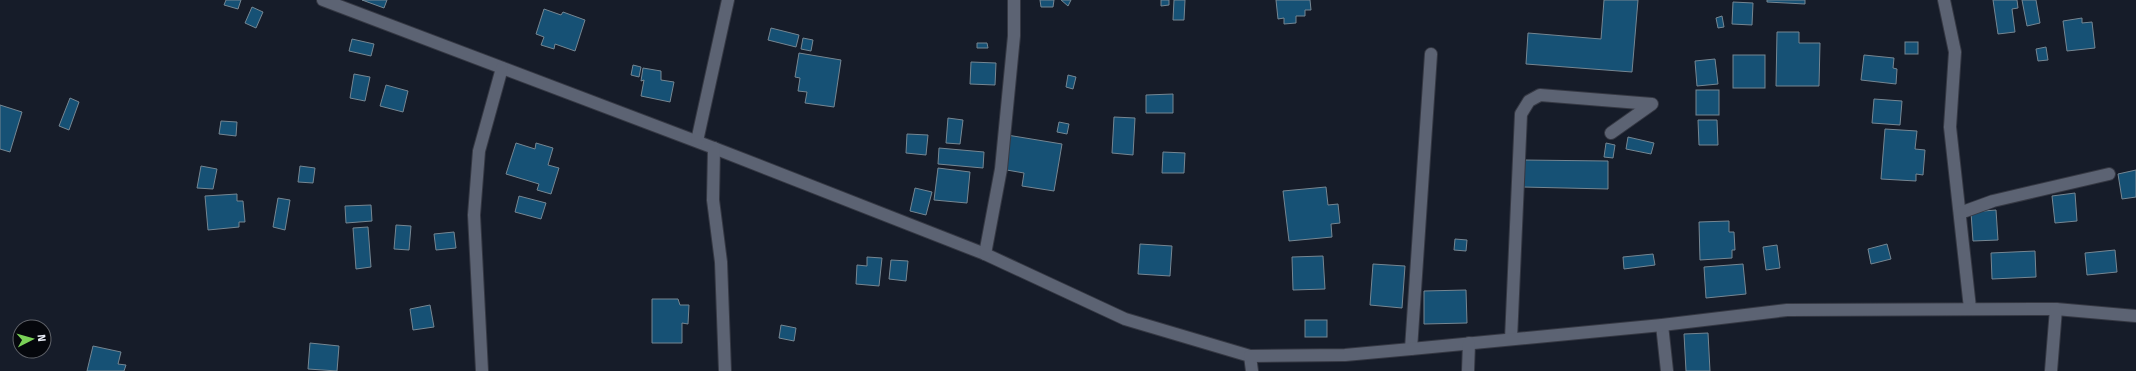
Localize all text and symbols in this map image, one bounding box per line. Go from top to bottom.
north arrow [12,319,52,359]
text: N [35,334,48,342]

